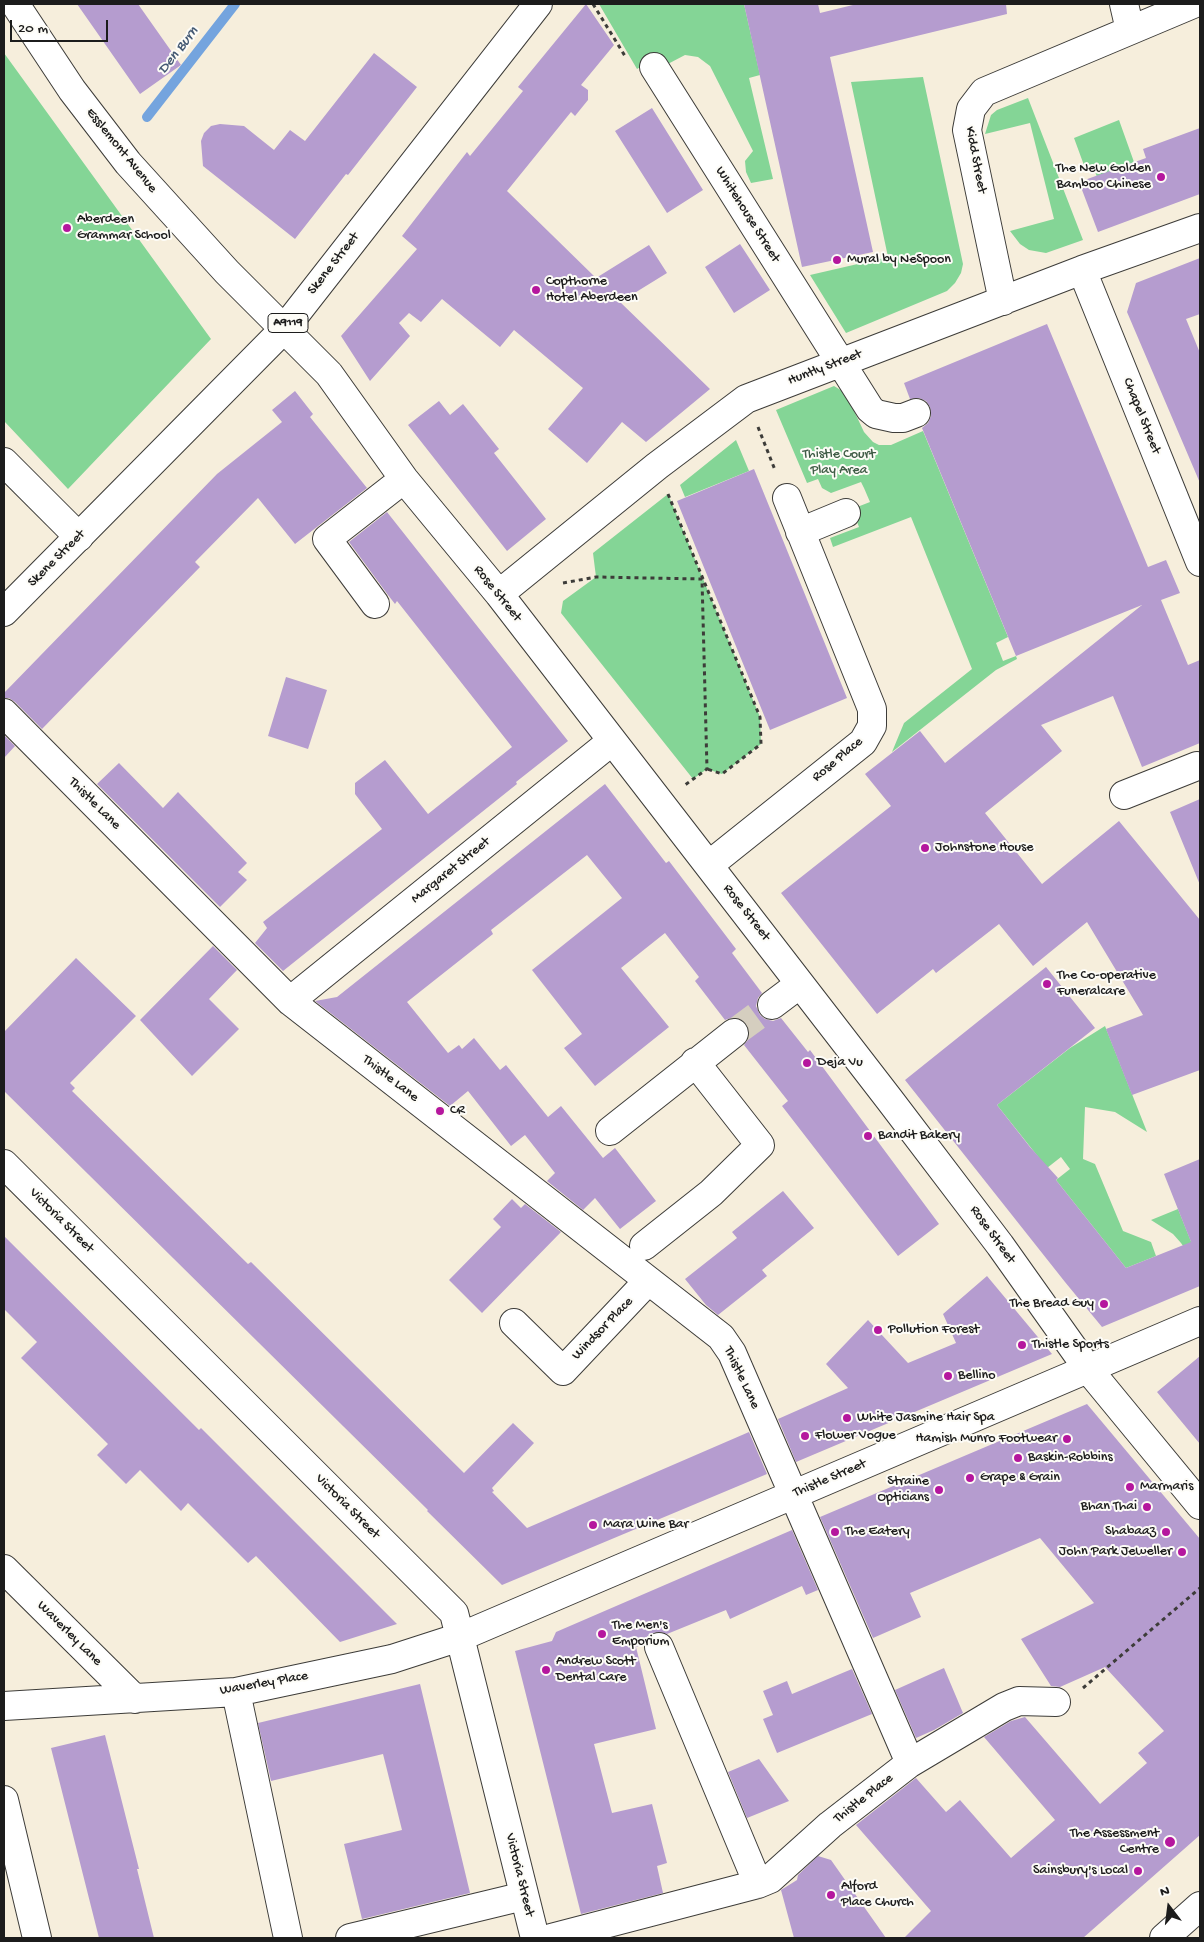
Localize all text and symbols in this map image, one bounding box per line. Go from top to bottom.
scale bar [12,10,110,42]
text: 20 m [18,20,48,38]
water label: Den Burn [155,24,203,78]
street label: Esslemont Avenue [82,105,160,197]
street label: Kidd Street [960,125,990,195]
place label: The New Golden Bamboo Chinese [1056,161,1151,193]
street label: Whitehouse Street [711,164,783,266]
marker: The New Golden Bamboo Chinese [1155,171,1167,183]
place label: Aberdeen Grammar School [77,212,171,244]
marker: Aberdeen Grammar School [61,222,73,234]
street label: Skene Street [304,229,364,299]
place label: Mural by NeSpoon [847,252,951,268]
marker: Mural by NeSpoon [831,254,843,266]
place label: Copthorne Hotel Aberdeen [546,274,638,306]
marker: Copthorne Hotel Aberdeen [530,284,542,296]
road number: A9119 [268,314,308,332]
street label: Huntly Street [786,346,864,390]
street label: Chapel Street [1118,375,1164,457]
park label: Thistle Court Play Area [803,447,875,480]
street label: Skene Street [25,527,89,591]
street label: Rose Street [469,562,525,626]
street label: Rose Place [809,734,867,786]
street label: Thistle Lane [64,774,124,834]
street label: Margaret Street [408,834,494,908]
place label: Johnstone House [935,840,1033,856]
marker: Johnstone House [919,842,931,854]
street label: Rose Street [719,881,773,945]
place label: The Co-operative Funeralcare [1057,968,1156,1000]
marker: The Co-operative Funeralcare [1041,978,1053,990]
street label: Thistle Lane [358,1052,422,1106]
place label: Deja Vu [817,1055,863,1071]
marker: Deja Vu [801,1057,813,1069]
place label: CR [450,1103,465,1119]
marker: CR [434,1105,446,1117]
place label: Bandit Bakery [878,1128,960,1144]
marker: Bandit Bakery [862,1130,874,1142]
street label: Victoria Street [25,1185,97,1257]
street label: Rose Street [965,1203,1019,1267]
street label: Windsor Place [569,1294,637,1364]
place label: The Bread Guy [1010,1296,1094,1312]
marker: The Bread Guy [1098,1298,1110,1310]
place label: Pollution Forest [888,1322,979,1338]
marker: Pollution Forest [872,1324,884,1336]
place label: Thistle Sports [1032,1337,1109,1353]
marker: Thistle Sports [1016,1339,1028,1351]
street label: Thistle Lane [719,1344,763,1412]
place label: Bellino [958,1368,996,1384]
marker: Bellino [942,1370,954,1382]
place label: White Jasmine Hair Spa [857,1410,994,1426]
marker: White Jasmine Hair Spa [841,1412,853,1424]
place label: Flower Vogue [815,1428,896,1444]
marker: Flower Vogue [799,1430,811,1442]
place label: Hamish Munro Footwear [916,1431,1057,1447]
marker: Hamish Munro Footwear [1061,1433,1073,1445]
place label: Baskin-Robbins [1028,1450,1113,1466]
marker: Baskin-Robbins [1012,1452,1024,1464]
street label: Thistle Street [791,1456,869,1502]
place label: Grape & Grain [980,1470,1060,1486]
street label: Victoria Street [311,1471,383,1543]
marker: Grape & Grain [964,1472,976,1484]
place label: Straine Opticians [878,1474,929,1506]
place label: Marmaris [1140,1479,1193,1495]
marker: Marmaris [1124,1481,1136,1493]
marker: Straine Opticians [933,1484,945,1496]
place label: Bhan Thai [1081,1499,1137,1515]
marker: Bhan Thai [1141,1501,1153,1513]
place label: Mara Wine Bar [603,1517,689,1533]
marker: Mara Wine Bar [587,1519,599,1531]
place label: The Eatery [845,1524,910,1540]
place label: Shabaaz [1105,1524,1156,1540]
marker: The Eatery [829,1526,841,1538]
marker: Shabaaz [1160,1526,1172,1538]
place label: John Park Jeweller [1059,1544,1172,1560]
marker: John Park Jeweller [1176,1546,1188,1558]
street label: Waverley Lane [33,1598,105,1670]
place label: The Men's Emporium [612,1618,669,1650]
marker: The Men's Emporium [596,1628,608,1640]
place label: Andrew Scott Dental Care [556,1654,635,1686]
marker: Andrew Scott Dental Care [540,1664,552,1676]
street label: Waverley Place [219,1668,309,1700]
street label: Thistle Place [831,1771,897,1827]
place label: The Assessment Centre [1070,1826,1159,1858]
street label: Victoria Street [501,1832,537,1918]
marker: The Assessment Centre [1163,1835,1177,1849]
place label: Sainsbury's Local [1033,1863,1128,1879]
marker: Sainsbury's Local [1132,1865,1144,1877]
place label: Alford Place Church [841,1879,914,1911]
north arrow [1144,1882,1194,1932]
text: N [1158,1883,1172,1901]
marker: Alford Place Church [825,1889,837,1901]

